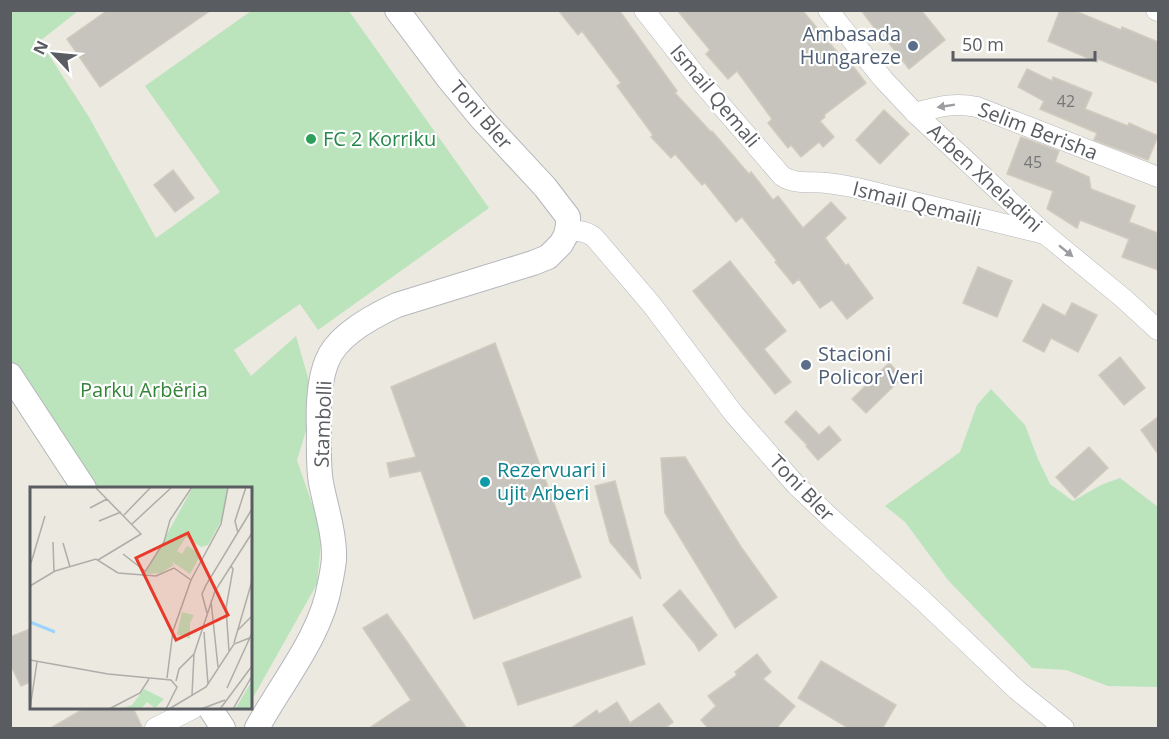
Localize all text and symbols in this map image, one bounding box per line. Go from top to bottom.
place label: Ambasada Hungareze [800,20,901,70]
north arrow [24,24,84,84]
scale bar [953,24,1096,62]
text: 50 m [962,32,1004,56]
text: N [28,37,53,58]
street label: Ismail Qemali [664,39,766,153]
marker: Ambasada Hungareze [906,39,920,53]
street label: Toni Bler [444,75,519,155]
house number: 42 [1057,90,1075,112]
street label: Selim Berisha [974,95,1102,166]
one-way arrow [936,102,955,111]
street label: Arben Xheladini [922,117,1049,238]
place label: FC 2 Korriku [323,125,436,152]
marker: FC 2 Korriku [304,132,318,146]
house number: 45 [1024,151,1042,173]
street label: Ismail Qemaili [850,174,984,233]
one-way arrow [1058,245,1074,258]
place label: Stacioni Policor Veri [818,340,924,390]
marker: Stacioni Policor Veri [799,358,813,372]
park label: Parku Arbëria [80,376,208,403]
street label: Stambolli [307,380,338,468]
street label: Toni Bler [764,448,841,527]
place label: Rezervuari i ujit Arberi [497,456,606,506]
marker: Rezervuari i ujit Arberi [478,475,492,489]
inset map [30,487,252,709]

